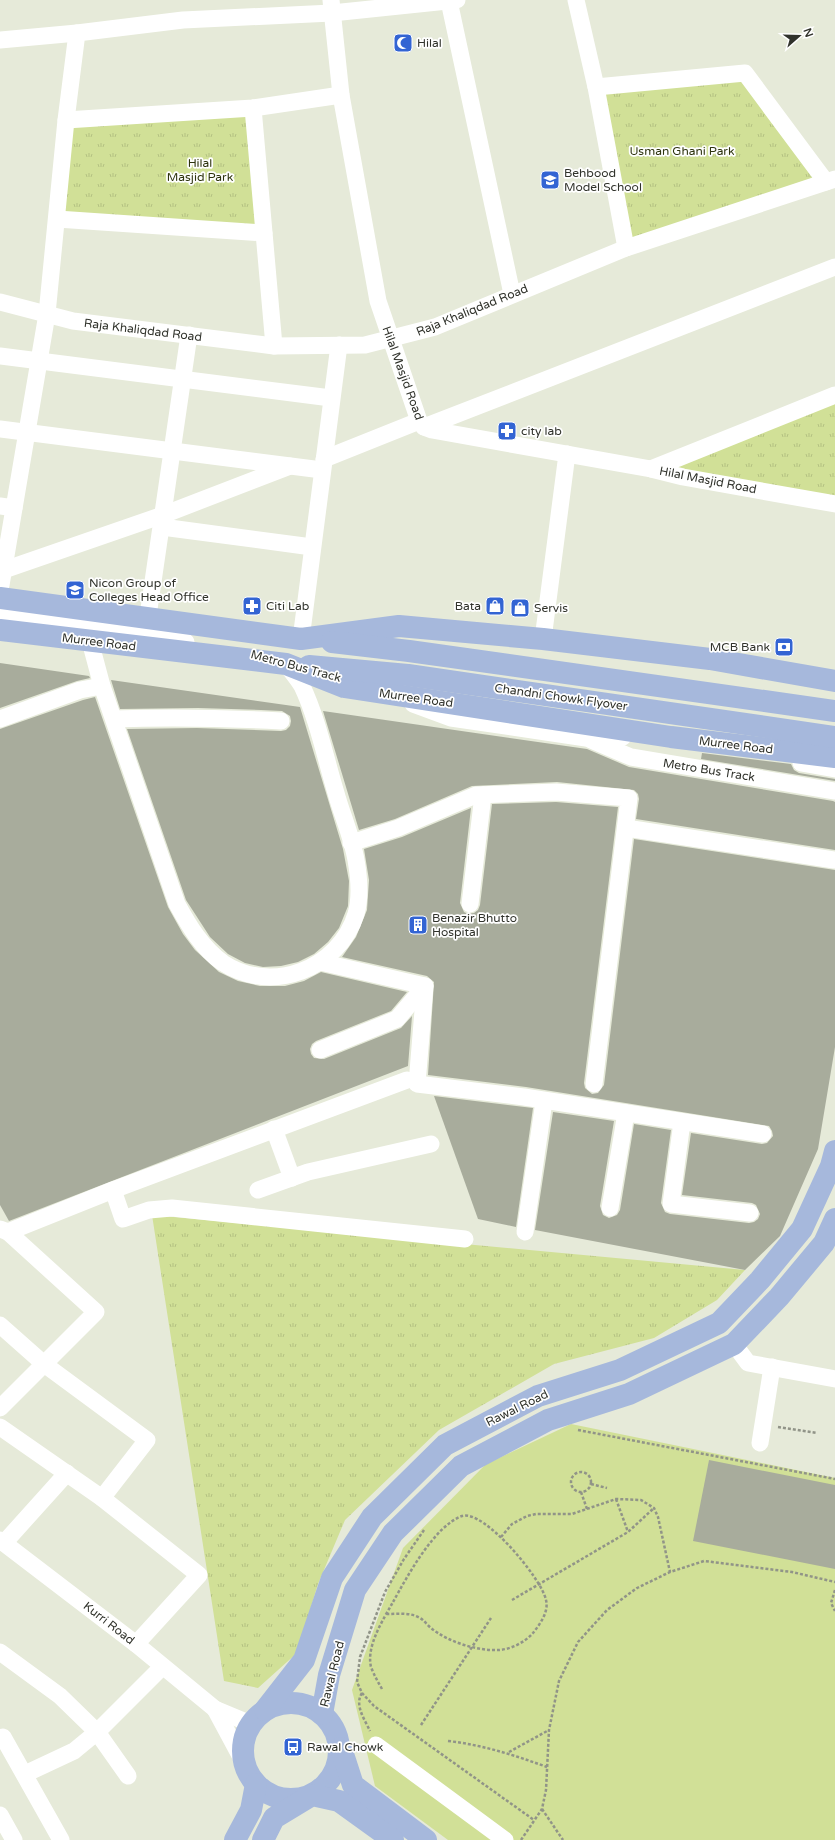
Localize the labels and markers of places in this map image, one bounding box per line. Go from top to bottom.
mosque icon: Hilal [392,32,414,54]
place label: Hilal [417,36,442,50]
place label: Behbood Model School [564,166,642,194]
school or university icon: Behbood Model School [539,169,561,191]
pharmacy icon: city lab [496,420,518,442]
place label: city lab [521,424,562,438]
place label: Nicon Group of Colleges Head Office [89,576,209,604]
school or university icon: Nicon Group of Colleges Head Office [64,579,86,601]
pharmacy icon: Citi Lab [241,595,263,617]
shop icon: Bata [484,595,506,617]
shop icon: Servis [509,597,531,619]
place label: Citi Lab [266,599,309,613]
place label: Bata [455,599,481,613]
place label: Servis [534,601,568,615]
bank icon: MCB Bank [773,636,795,658]
place label: MCB Bank [710,640,770,654]
place label: Benazir Bhutto Hospital [432,911,517,939]
building icon: Benazir Bhutto Hospital [407,914,429,936]
bus stop icon: Rawal Chowk [282,1736,304,1758]
place label: Rawal Chowk [307,1740,384,1754]

